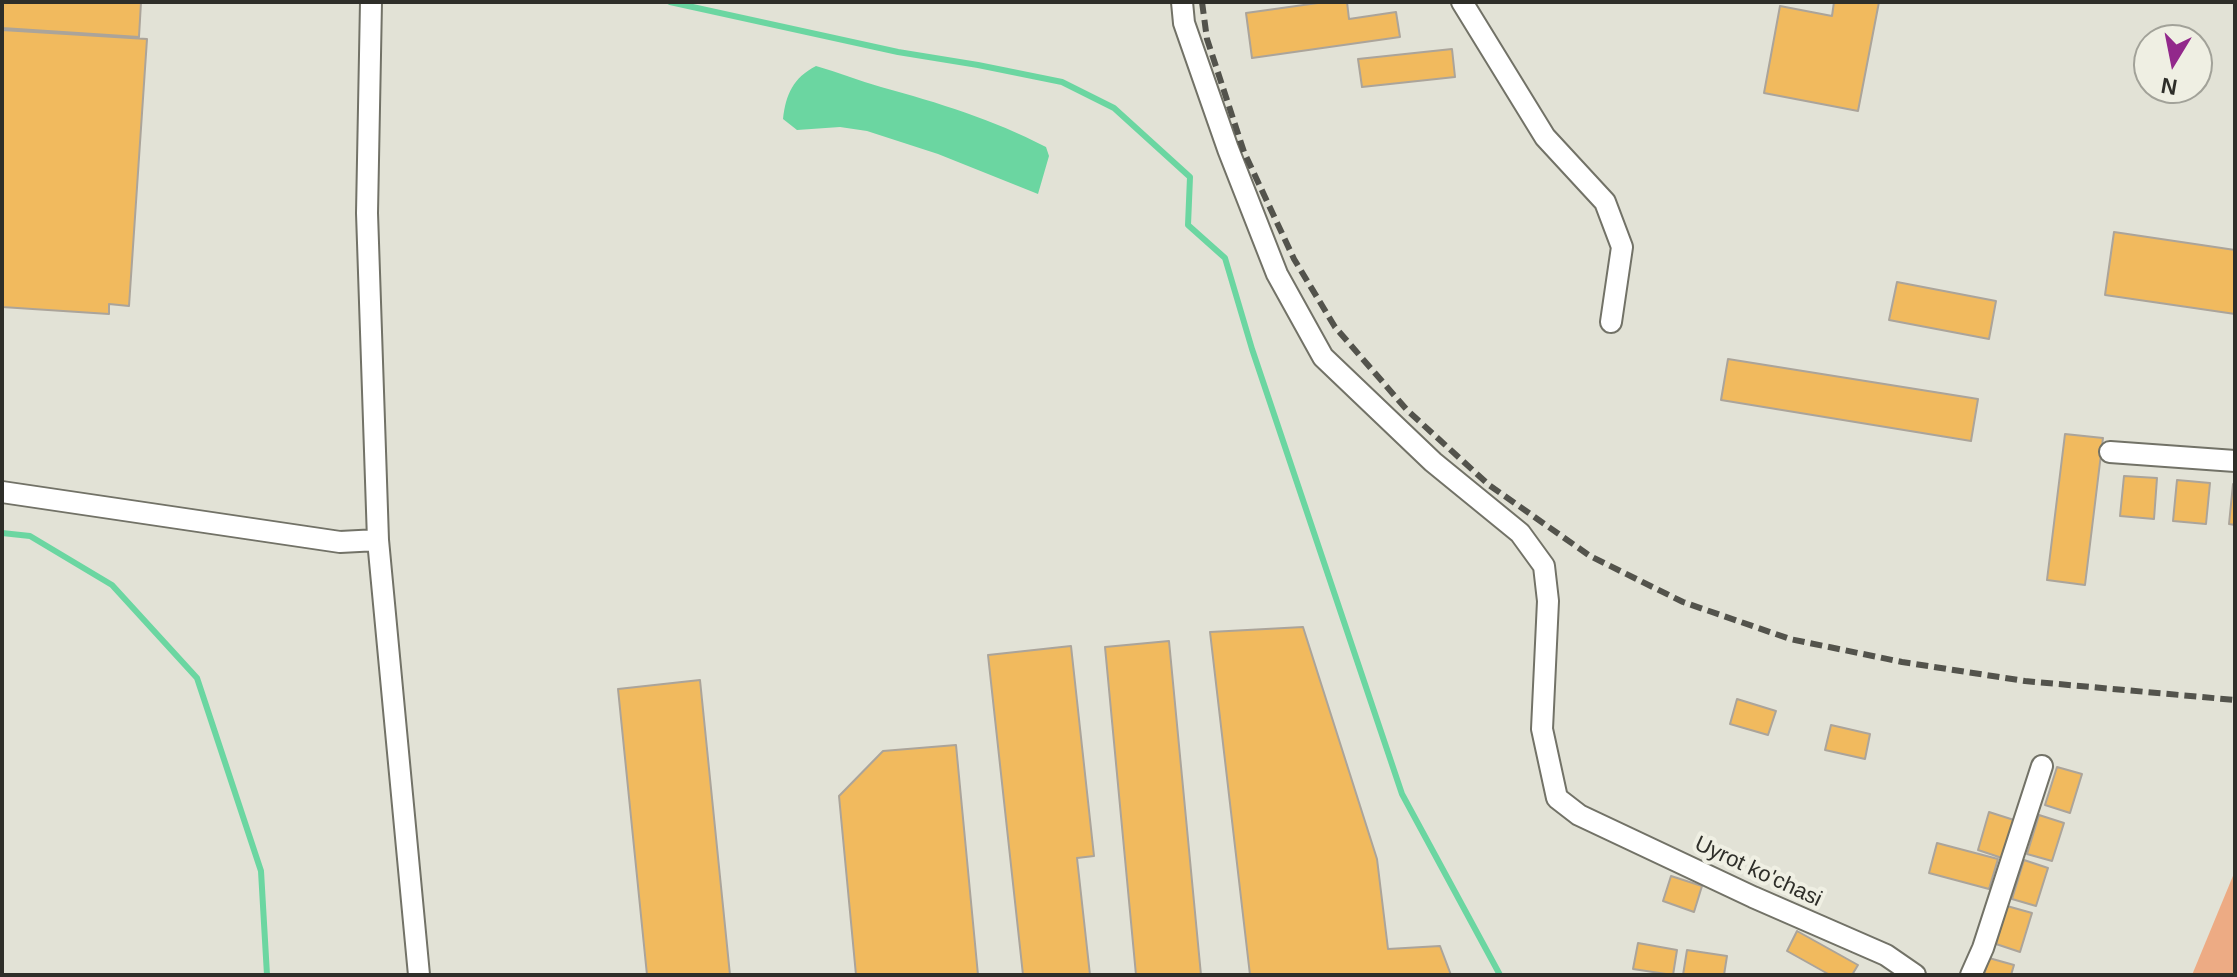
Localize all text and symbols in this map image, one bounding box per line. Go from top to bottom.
north arrow [2133,24,2213,104]
text: N [2159,72,2179,100]
street label: Uyrot ko'chasi [1690,831,1826,913]

